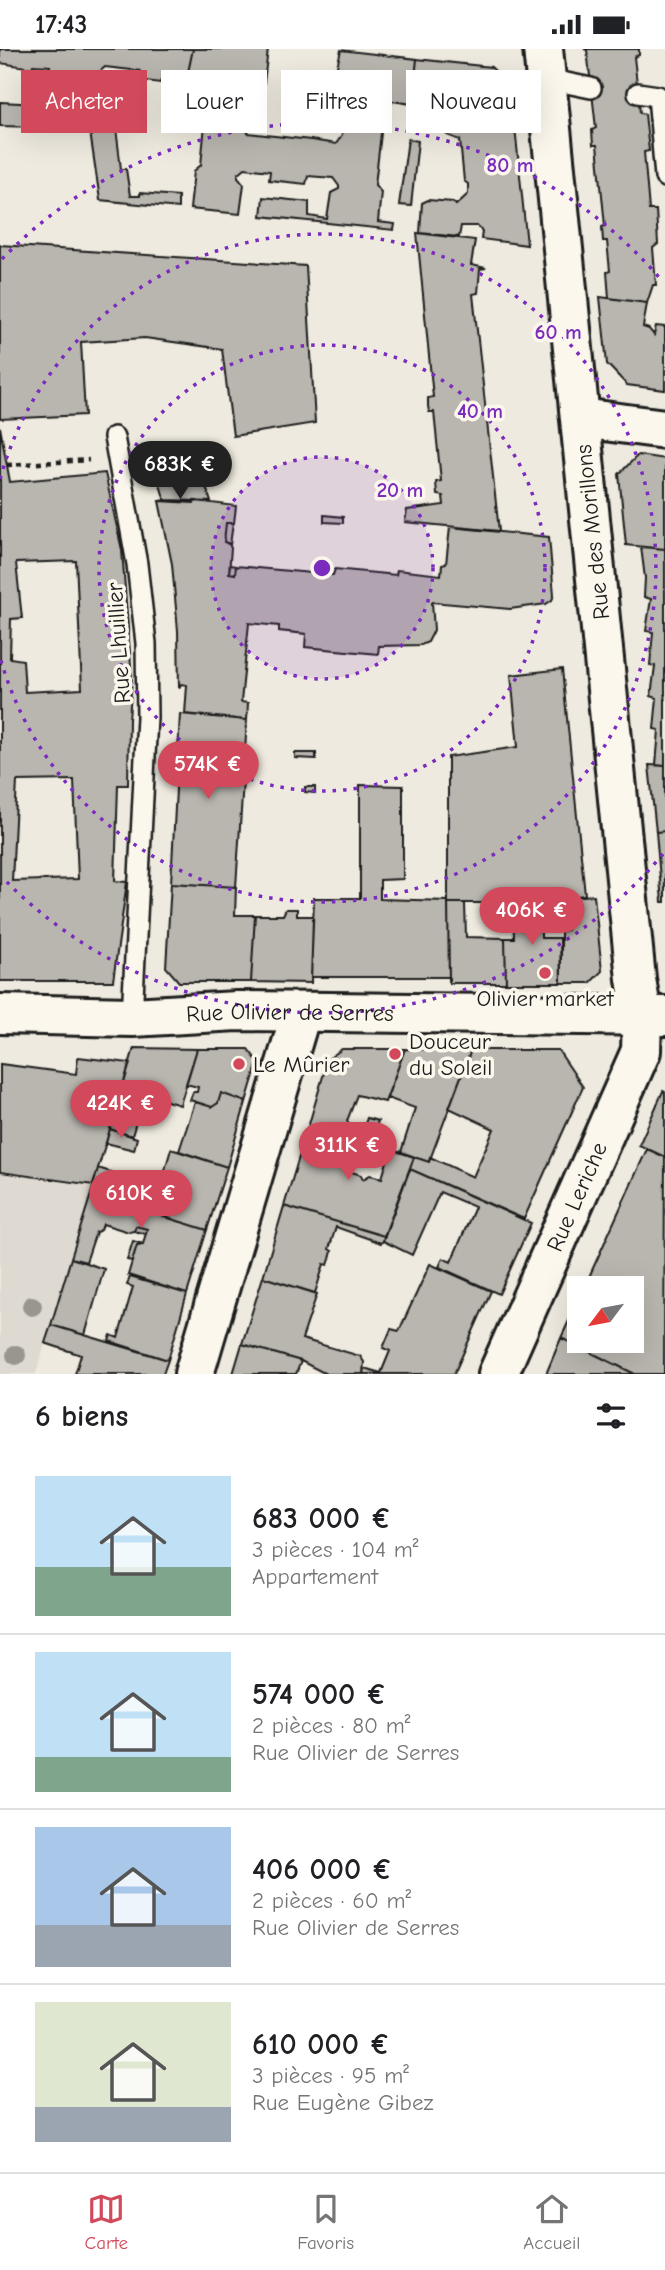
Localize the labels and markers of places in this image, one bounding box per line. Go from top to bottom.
pin: 683K € [123,441,237,501]
centre of rings [310,556,334,580]
pin: 574K € [151,741,265,801]
pin: 406K € [475,887,589,947]
marker: Olivier market [537,965,553,981]
place label: Olivier market [477,985,615,1012]
place label: Douceur du Soleil [409,1028,492,1081]
marker: Douceur du Soleil [387,1046,403,1062]
place label: Le Mûrier [253,1051,350,1078]
marker: Le Mûrier [231,1056,247,1072]
pin: 424K € [64,1081,178,1140]
pin: 311K € [291,1123,405,1182]
pin: 610K € [84,1171,198,1230]

